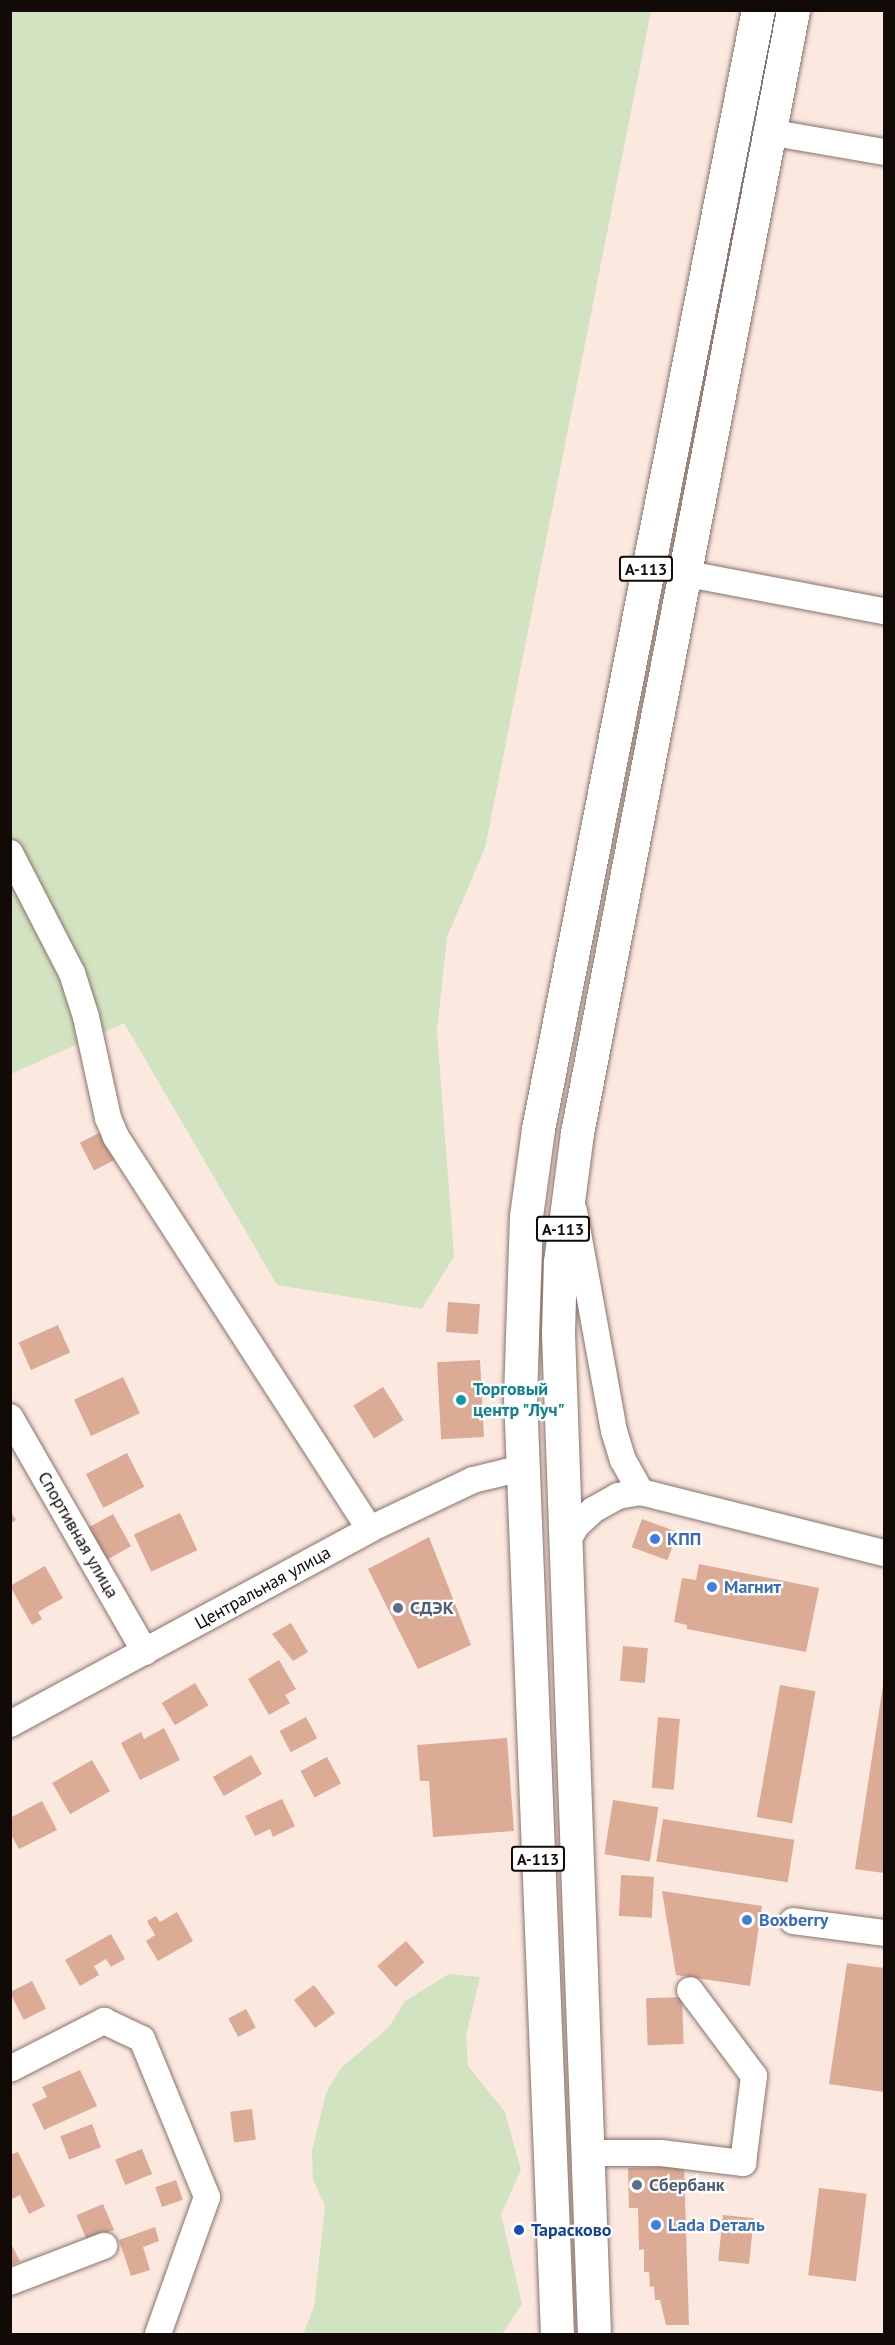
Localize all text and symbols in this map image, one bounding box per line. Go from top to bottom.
road number: А-113 [618,556,674,582]
road number: А-113 [534,1216,592,1242]
place label: Торговый центр "Луч" [473,1379,566,1422]
marker: Торговый центр "Луч" [454,1393,468,1407]
street label: Спортивная улица [33,1468,123,1602]
place label: КПП [667,1528,701,1550]
marker: КПП [648,1532,662,1546]
street label: Центральная улица [191,1542,335,1634]
place label: Магнит [724,1576,781,1598]
marker: Магнит [705,1580,719,1594]
place label: СДЭК [410,1597,454,1619]
marker: СДЭК [391,1601,405,1615]
road number: А-113 [510,1846,566,1872]
place label: Boxberry [759,1909,828,1931]
marker: Boxberry [740,1913,754,1927]
place label: Сбербанк [649,2174,725,2196]
marker: Сбербанк [630,2178,644,2192]
place label: Lada Dеталь [668,2214,765,2236]
marker: Lada Dеталь [649,2218,663,2232]
place label: Тарасково [531,2219,611,2241]
marker: Тарасково [512,2223,526,2237]

